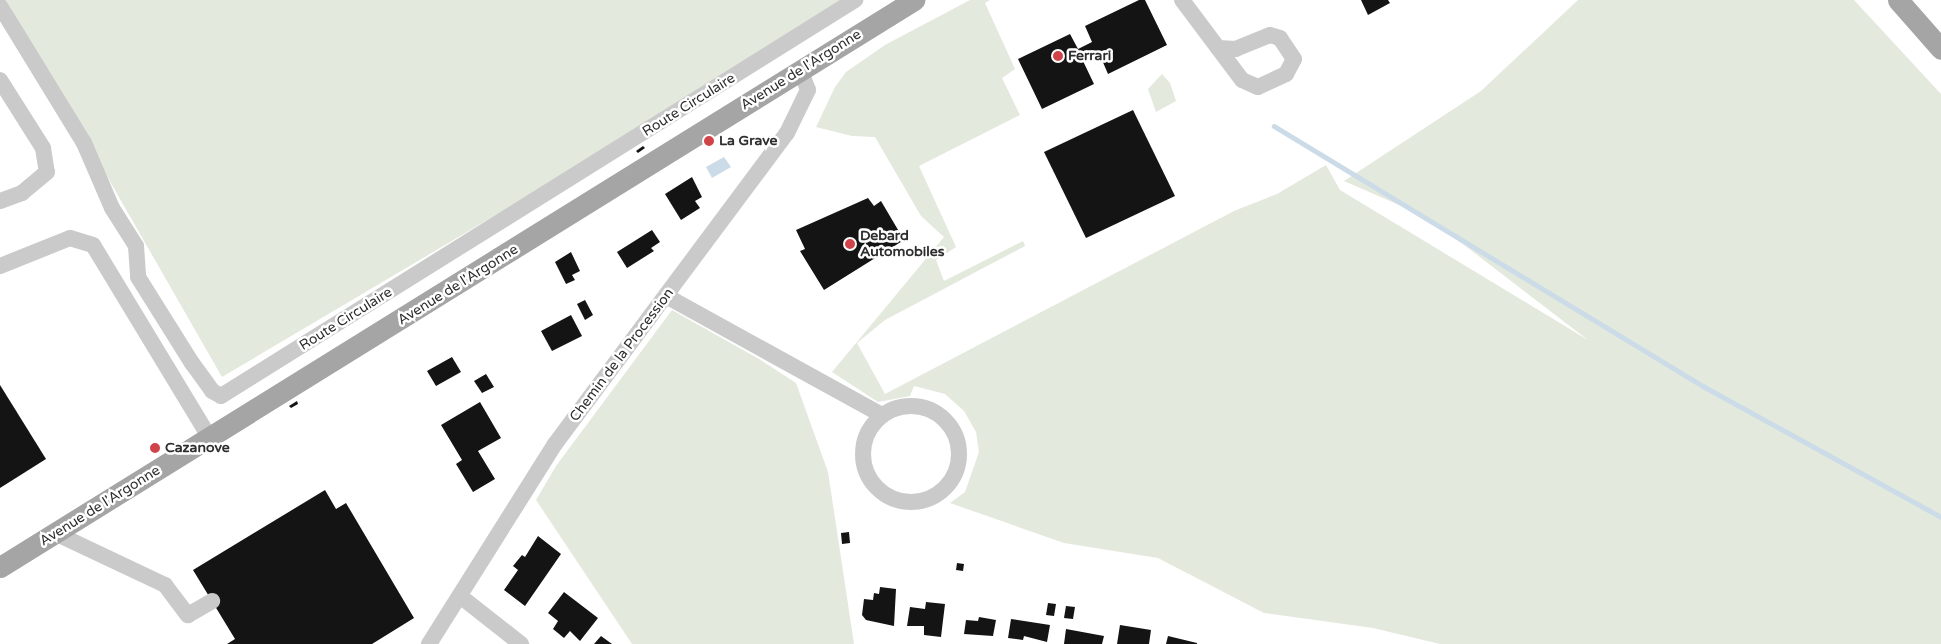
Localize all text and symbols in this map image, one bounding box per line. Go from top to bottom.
street label: Avenue de l'Argonne [738,26,864,114]
place label: Ferrari [1068,48,1111,64]
marker: Ferrari [1052,50,1064,62]
street label: Route Circulaire [640,70,738,140]
place label: La Grave [719,133,778,149]
marker: La Grave [703,135,715,147]
place label: Debard Automobiles [860,228,944,260]
marker: Debard Automobiles [844,238,856,250]
street label: Avenue de l'Argonne [395,241,521,329]
street label: Route Circulaire [297,284,395,354]
street label: Chemin de la Procession [566,285,678,425]
place label: Cazanove [165,440,230,456]
marker: Cazanove [149,442,161,454]
street label: Avenue de l'Argonne [37,462,163,550]

